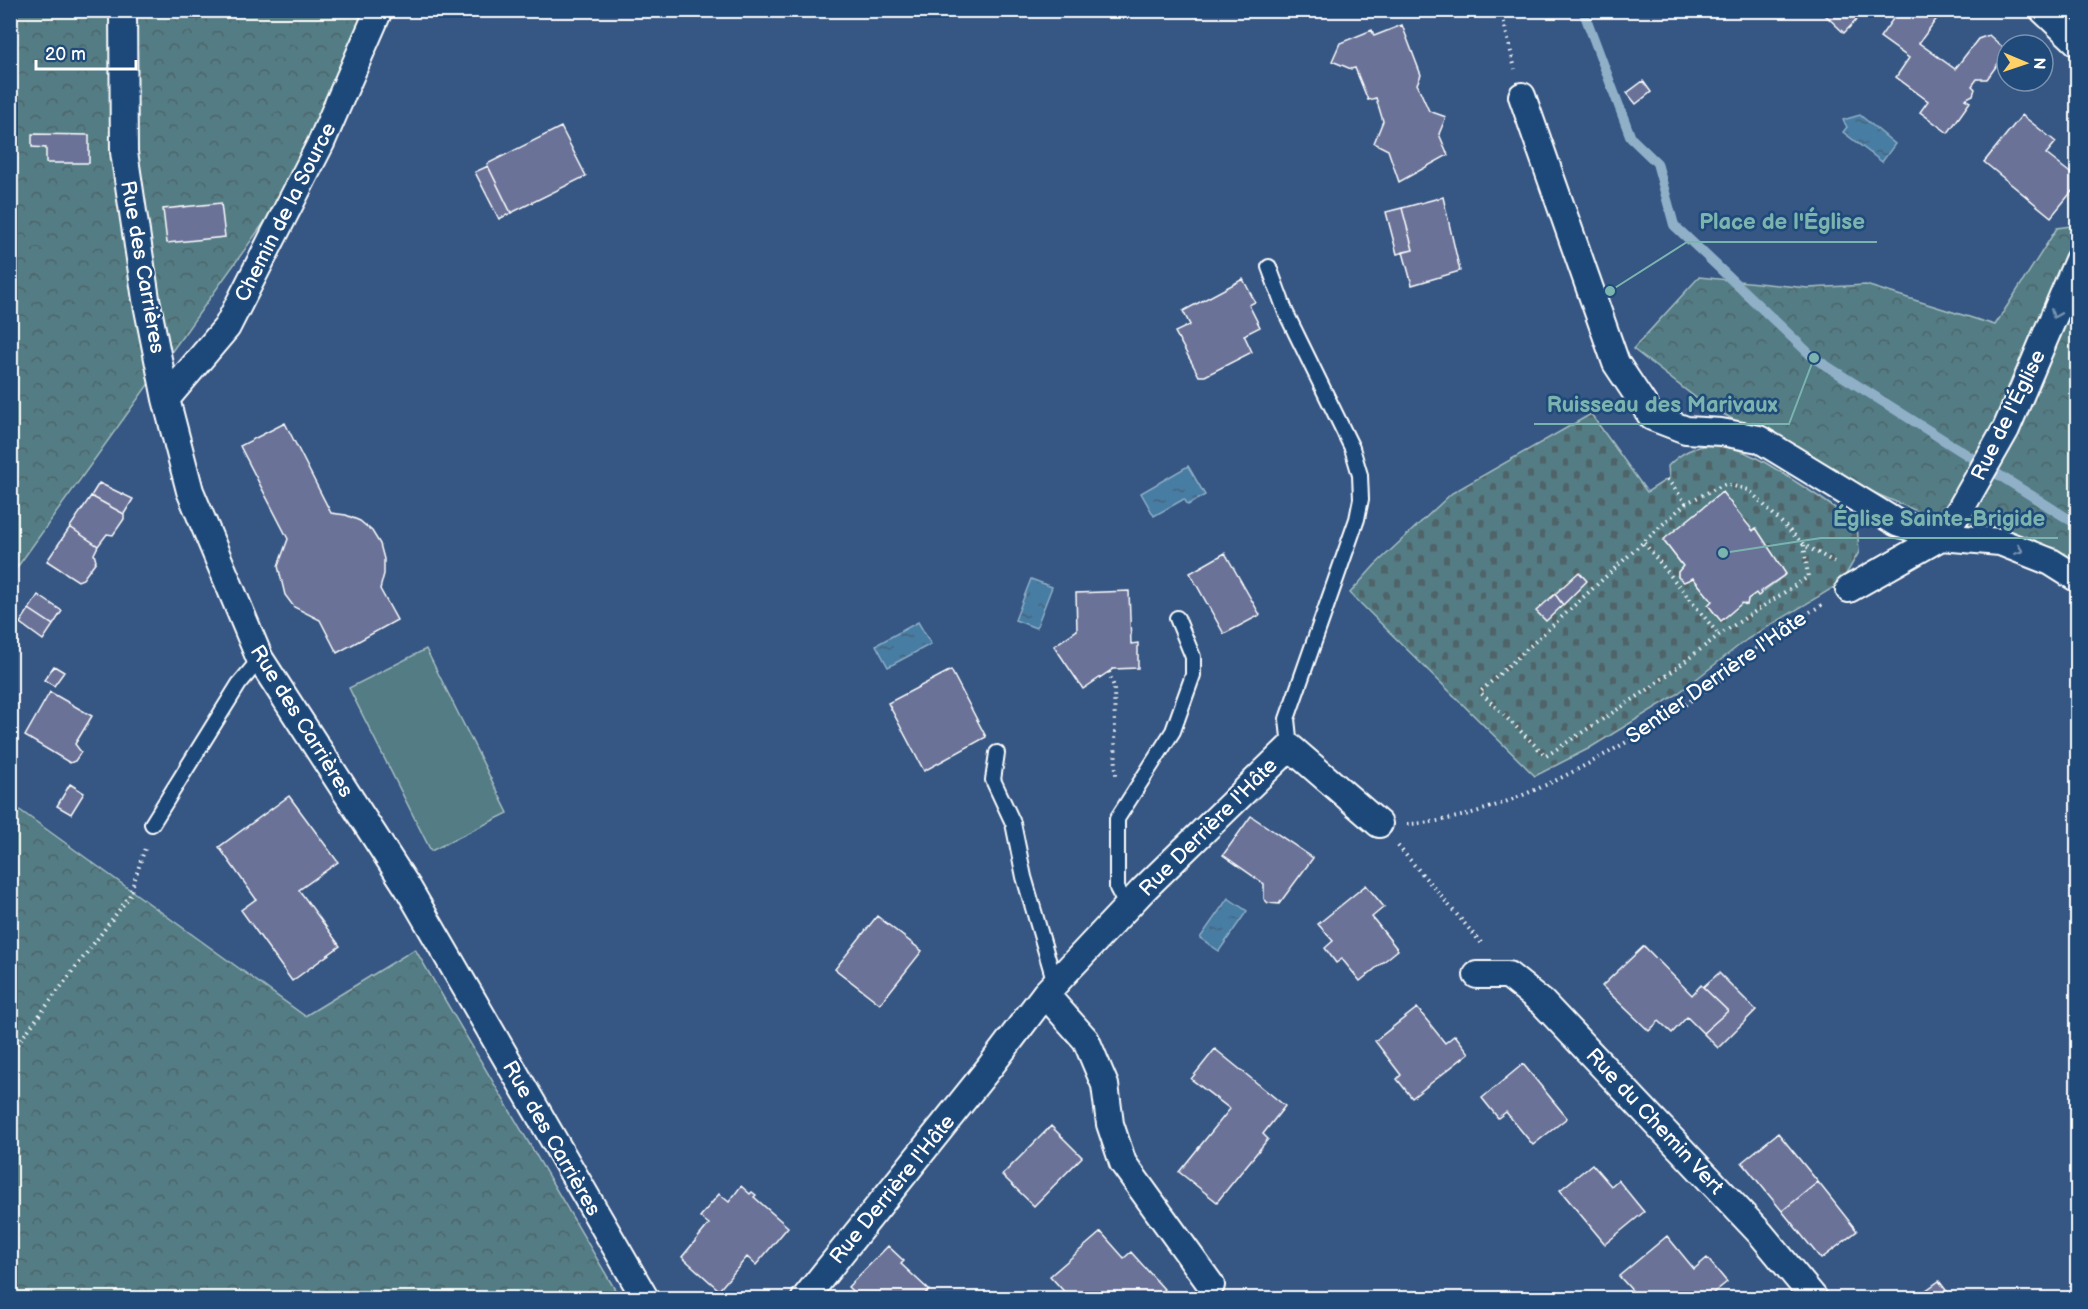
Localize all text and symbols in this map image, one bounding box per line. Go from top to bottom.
scale bar [36,33,136,71]
north arrow [1995,33,2055,93]
text: 20 m [45,44,86,65]
text: N [2029,57,2048,70]
street label: Chemin de la Source [229,119,341,306]
street label: Rue des Carrières [115,179,170,355]
callout: Place de l'Église [1687,202,1877,242]
text: Place de l'Église [1699,207,1865,236]
one-way arrow [2050,308,2063,319]
street label: Rue de l'Église [1966,346,2051,485]
callout: Ruisseau des Marivaux [1534,384,1789,424]
text: Ruisseau des Marivaux [1547,392,1778,419]
callout: Église Sainte-Brigide [1821,498,2058,538]
text: Église Sainte-Brigide [1833,504,2045,533]
one-way arrow [2013,543,2024,555]
street label: Sentier Derrière l'Hâte [1621,606,1811,749]
street label: Rue des Carrières [245,640,359,802]
street label: Rue Derrière l'Hâte [1134,753,1283,902]
street label: Rue du Chemin Vert [1581,1043,1729,1200]
street label: Rue des Carrières [497,1056,606,1220]
street label: Rue Derrière l'Hâte [824,1110,960,1269]

